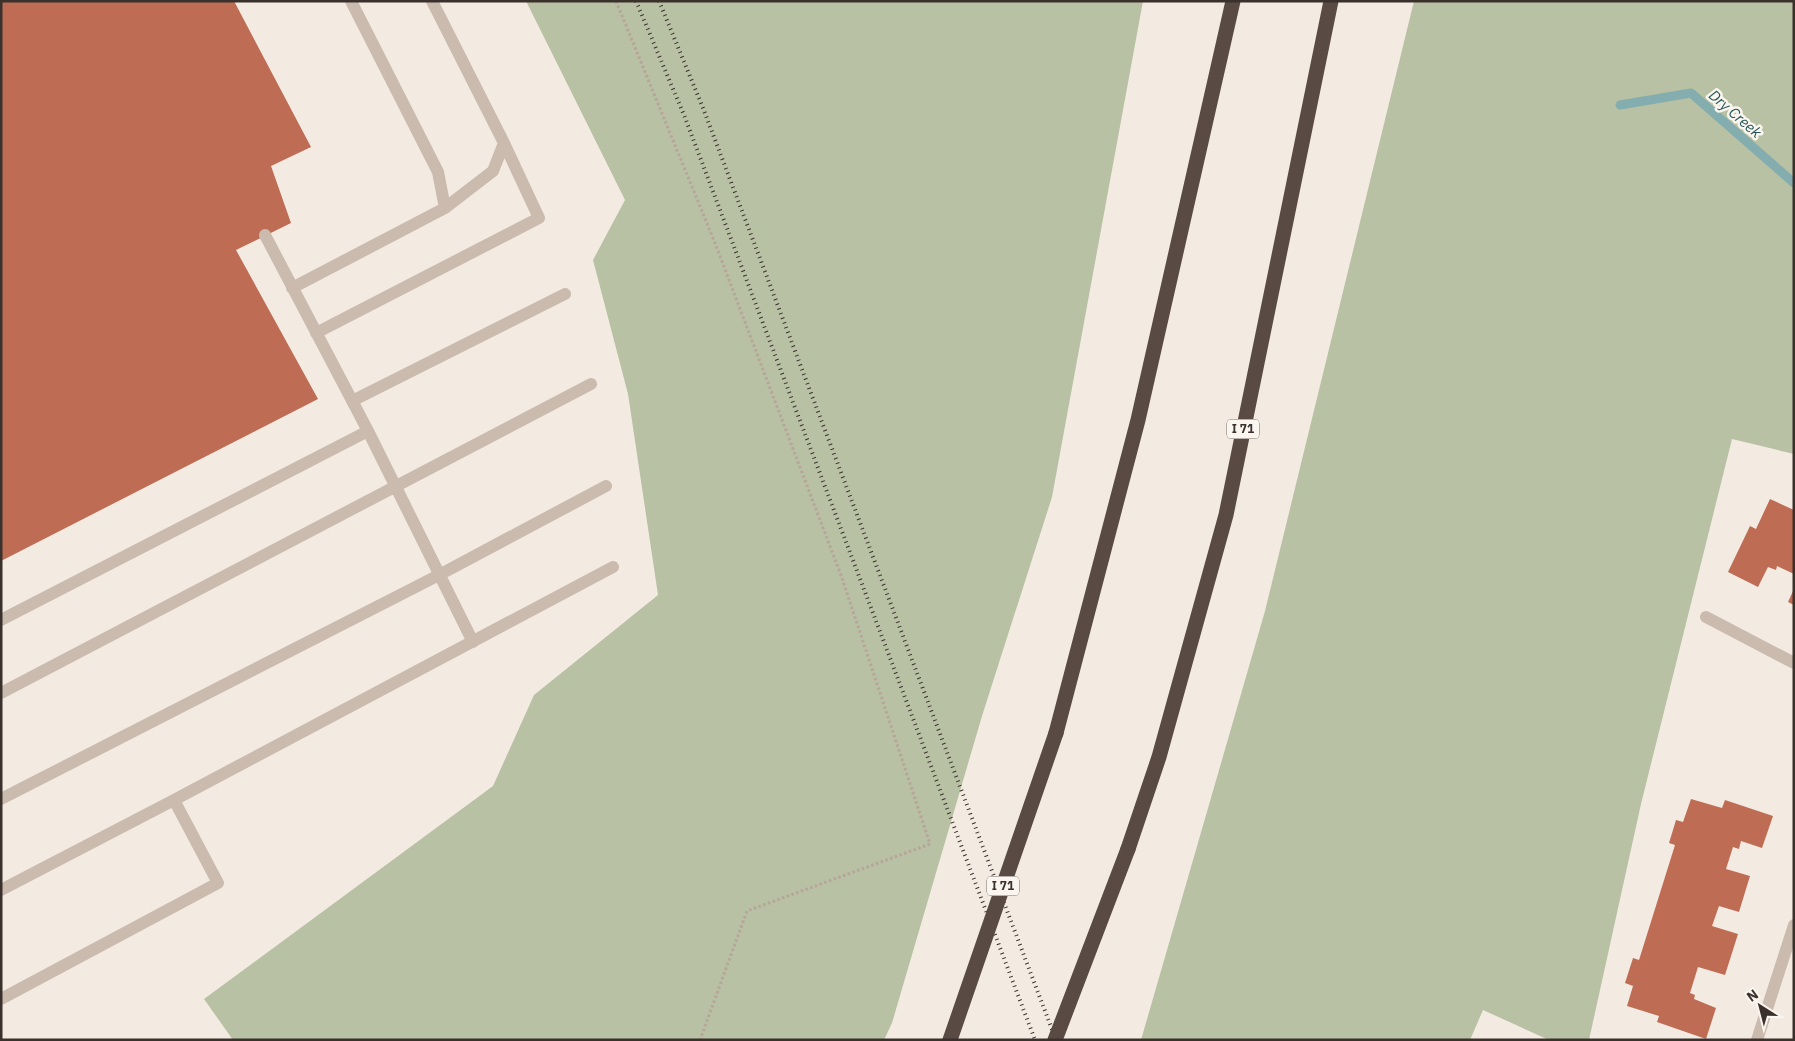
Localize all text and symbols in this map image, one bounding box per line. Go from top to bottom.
water label: Dry Creek [1705,86,1766,142]
road number: I 71 [1227,419,1259,438]
road number: I 71 [987,876,1019,896]
north arrow [1735,981,1785,1031]
text: N [1743,985,1762,1006]

